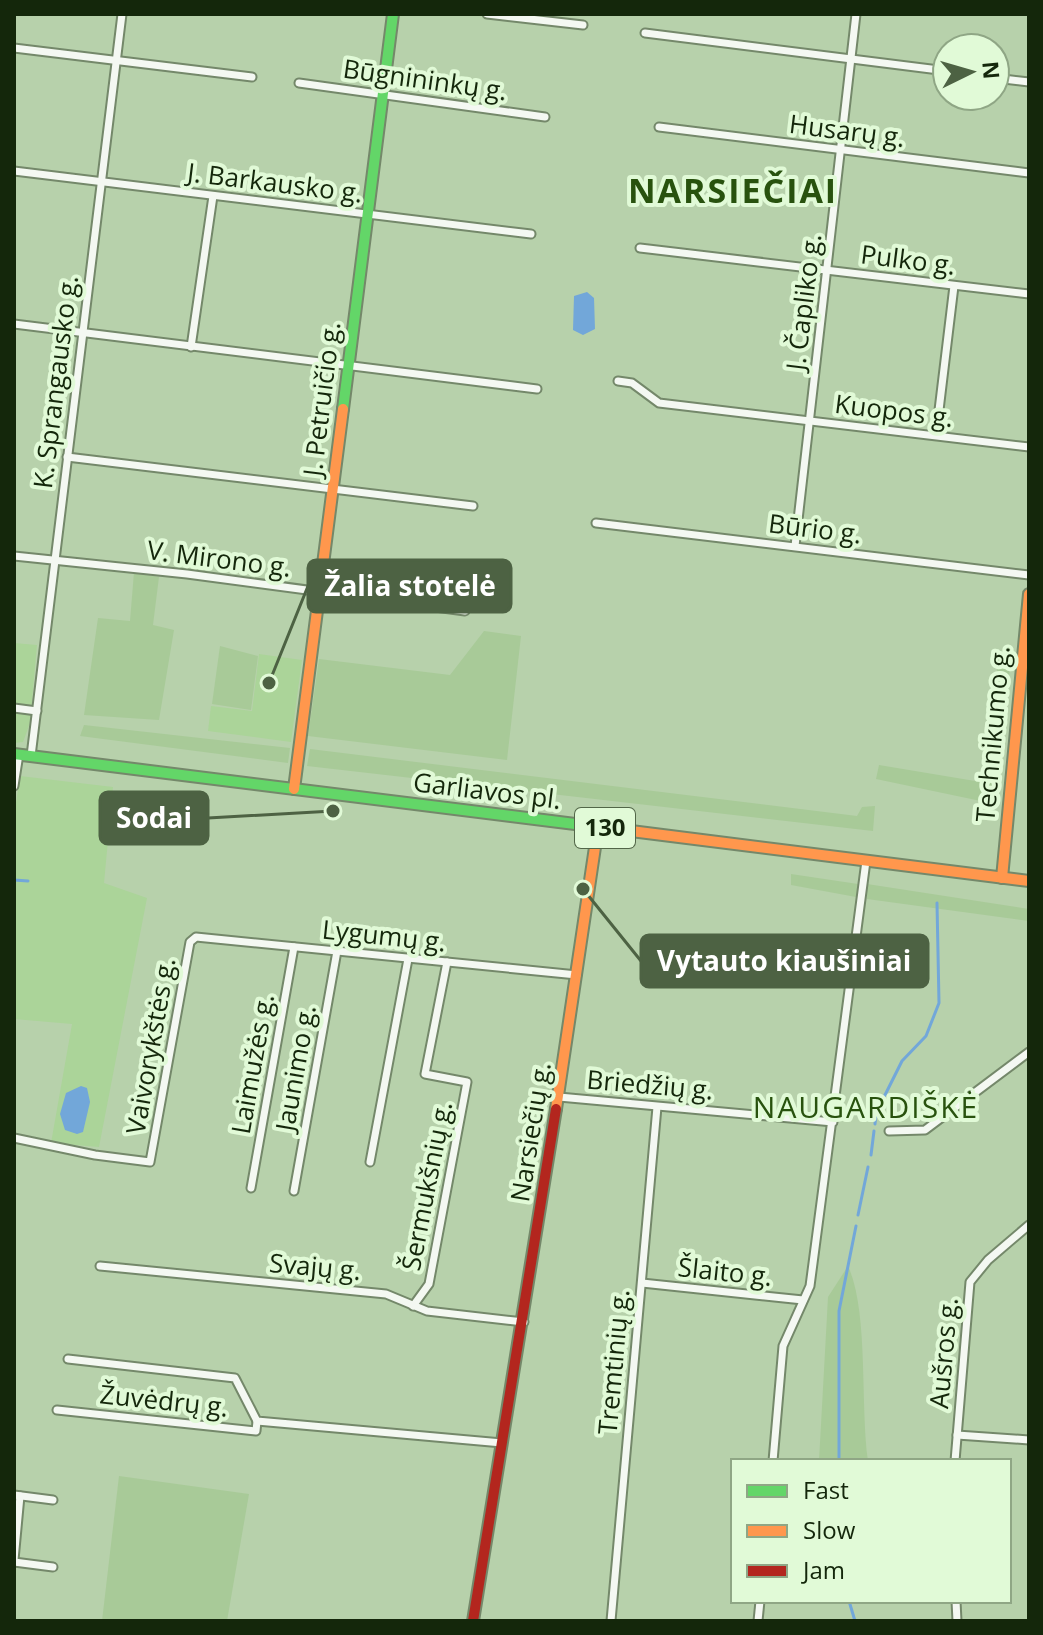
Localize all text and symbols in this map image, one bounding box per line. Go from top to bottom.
north arrow [931,32,1011,112]
street label: Būgnininkų g. [341,50,509,108]
text: N [976,60,1008,80]
street label: Husarų g. [787,105,907,155]
street label: J. Barkausko g. [183,153,365,211]
district label: NARSIEČIAI [628,167,838,213]
street label: J. Čapliko g. [776,231,829,375]
street label: Pulko g. [859,235,958,283]
street label: K. Sprangausko g. [24,273,86,491]
street label: J. Petruičio g. [293,319,348,481]
street label: Kuopos g. [833,385,955,435]
street label: Būrio g. [767,504,864,552]
street label: V. Mirono g. [145,531,293,585]
callout: Žalia stotelė [308,560,511,612]
text: Žalia stotelė [324,566,496,604]
street label: Technikumo g. [966,644,1018,824]
street label: Garliavos pl. [411,763,563,817]
callout: Sodai [100,792,208,844]
text: Sodai [116,798,192,836]
road number: 130 [575,808,635,848]
street label: Lygumų g. [320,911,448,959]
callout: Vytauto kiaušiniai [641,935,928,987]
text: Vytauto kiaušiniai [657,941,911,979]
street label: Vaivorykštės g. [117,955,183,1137]
street label: Laimužės g. [222,991,282,1137]
street label: Jaunimo g. [266,1002,324,1137]
street label: Narsiečių g. [501,1059,559,1204]
street label: Briedžių g. [585,1061,715,1107]
district label: NAUGARDIŠKĖ [753,1086,979,1127]
street label: Šermukšnių g. [392,1098,460,1274]
street label: Svajų g. [268,1244,362,1288]
street label: Šlaito g. [676,1248,774,1294]
street label: Tremtinių g. [589,1288,637,1436]
street label: Aušros g. [920,1296,966,1410]
street label: Žuvėdrų g. [98,1375,230,1425]
legend [731,1459,1011,1603]
text: Fast [803,1473,849,1506]
text: Slow [803,1513,856,1546]
text: Jam [801,1553,845,1586]

